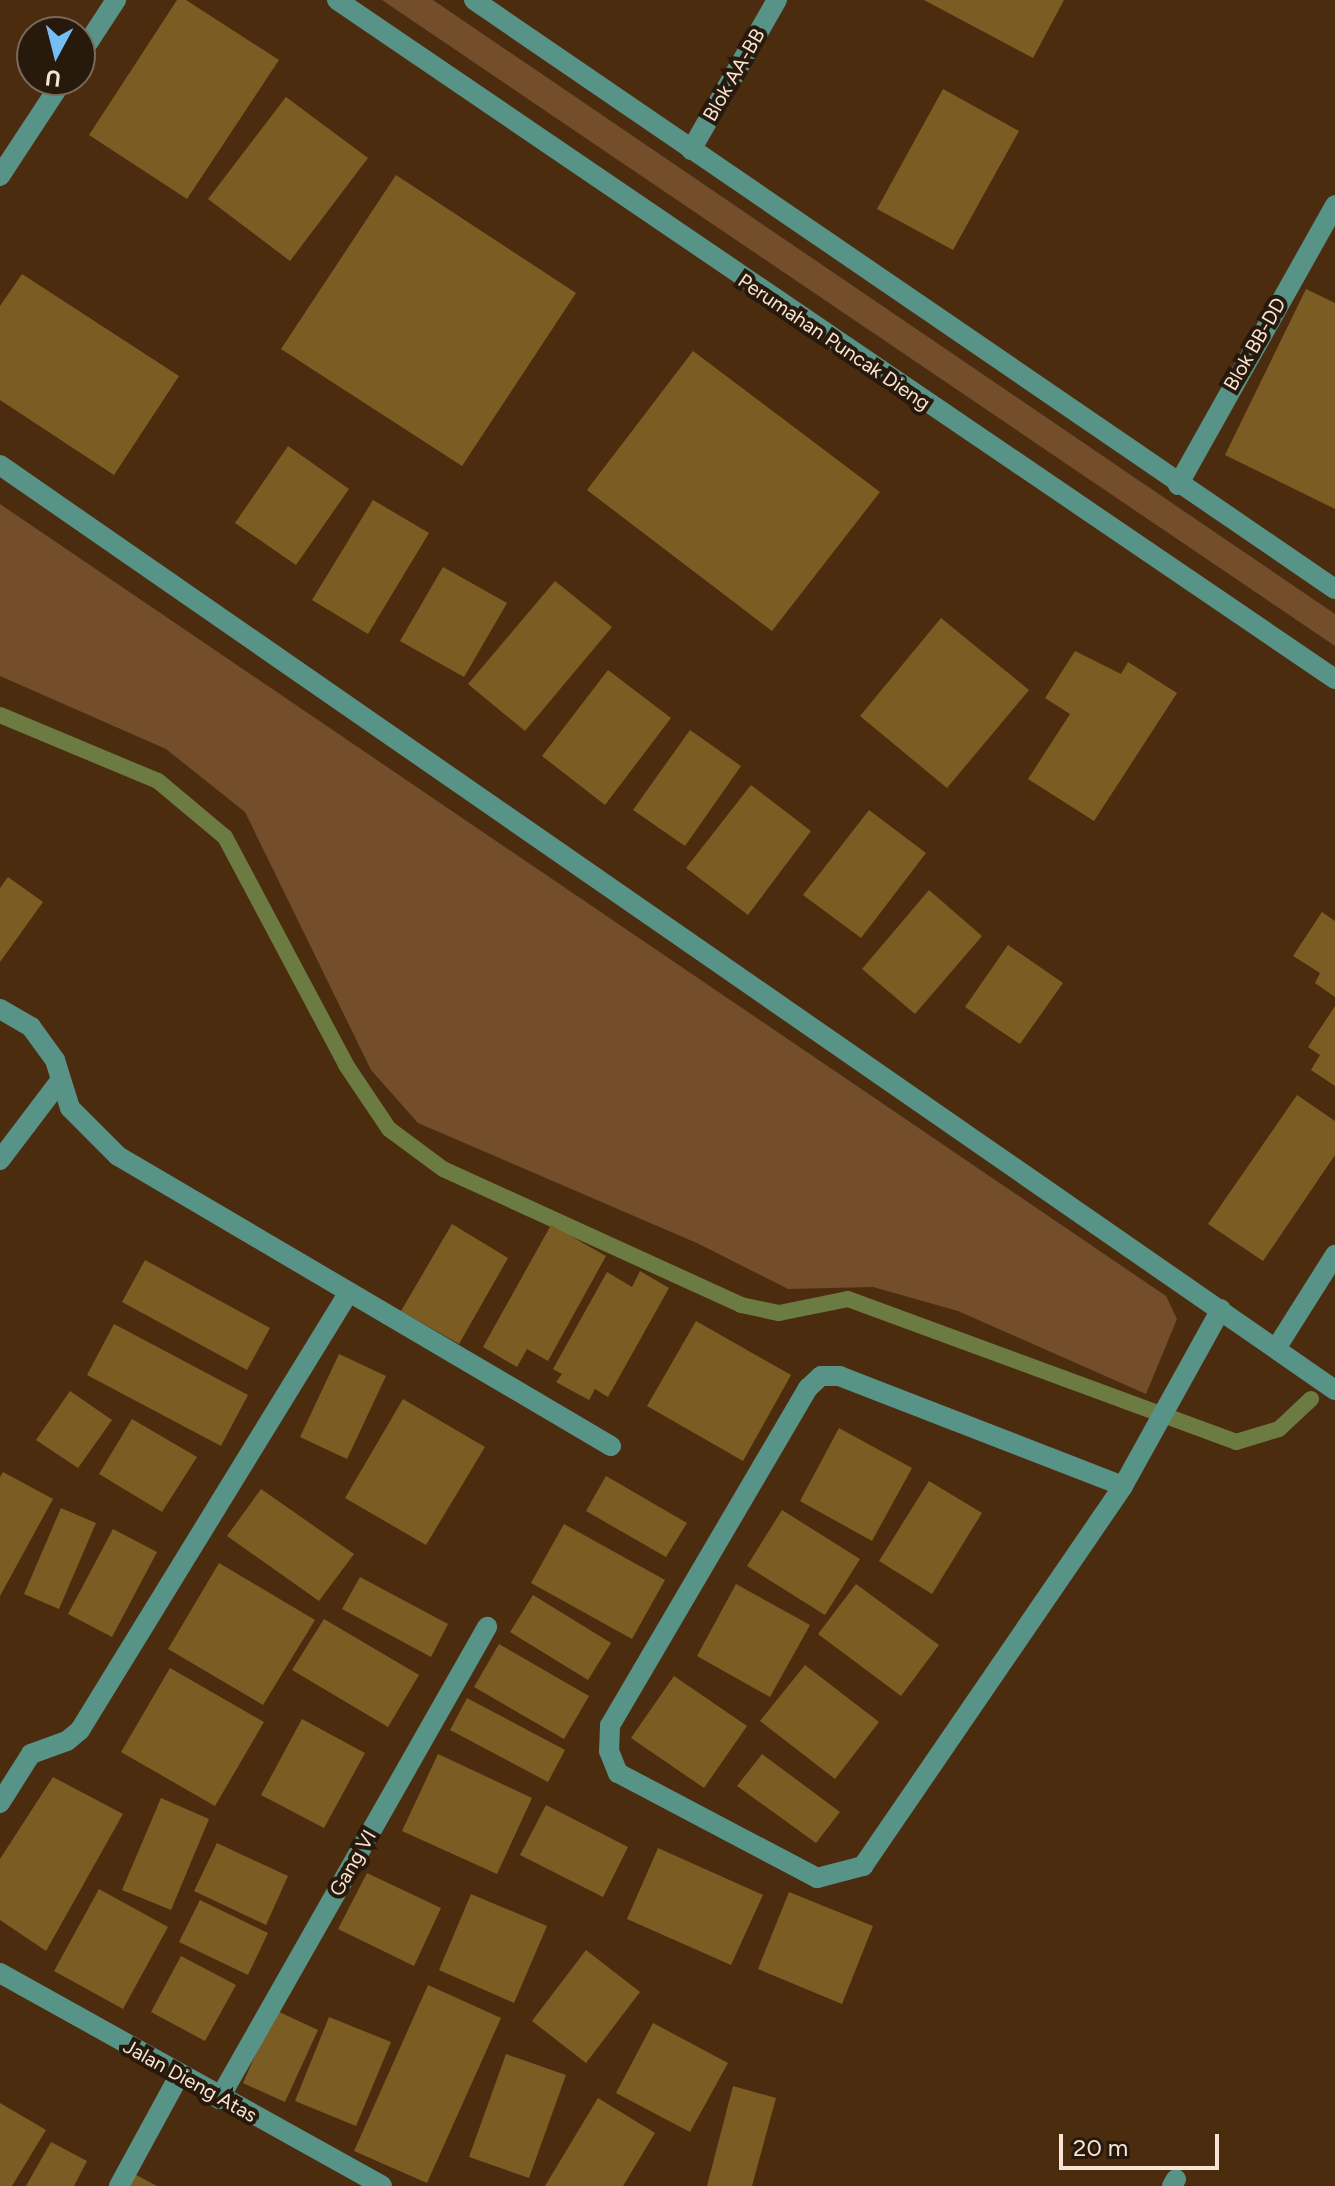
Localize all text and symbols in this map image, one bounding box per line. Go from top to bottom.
north arrow [16,16,96,96]
street label: Blok AA-BB [698,25,770,125]
text: U [44,64,63,93]
street label: Perumahan Puncak Dieng [733,269,935,415]
street label: Blok BB-DD [1219,293,1291,395]
street label: Gang VI [324,1826,382,1900]
street label: Jalan Dieng Atas [119,2034,261,2128]
scale bar [1063,2118,1223,2168]
text: 20 m [1073,2133,1128,2162]

